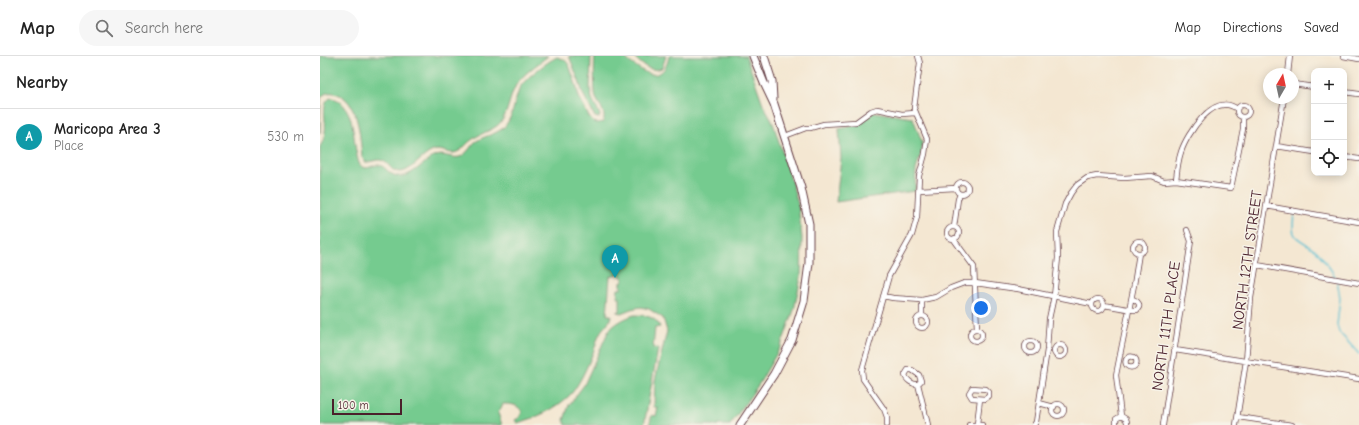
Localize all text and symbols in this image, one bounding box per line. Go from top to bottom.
search box [79,10,359,46]
text: Map [20,17,55,39]
icon: search [93,17,115,39]
text: Search here [125,19,203,37]
text: Map [1174,19,1201,36]
text: Directions [1223,19,1282,36]
text: Saved [1304,19,1339,36]
north arrow [1263,68,1299,104]
map controls [1311,68,1347,176]
button: + [1311,68,1347,104]
text: Nearby [16,73,67,92]
button: − [1311,104,1347,140]
text: Maricopa Area 3 [54,120,161,138]
text: A [25,129,33,144]
text: 530 m [267,129,304,144]
text: Place [54,138,84,153]
button: locate [1311,140,1347,176]
street label: NORTH 12TH STREET [1228,189,1266,331]
pin: A [602,245,628,278]
street label: NORTH 11TH PLACE [1148,260,1184,392]
your location [971,298,991,318]
scale bar [332,397,402,416]
text: 100 m [338,399,369,412]

